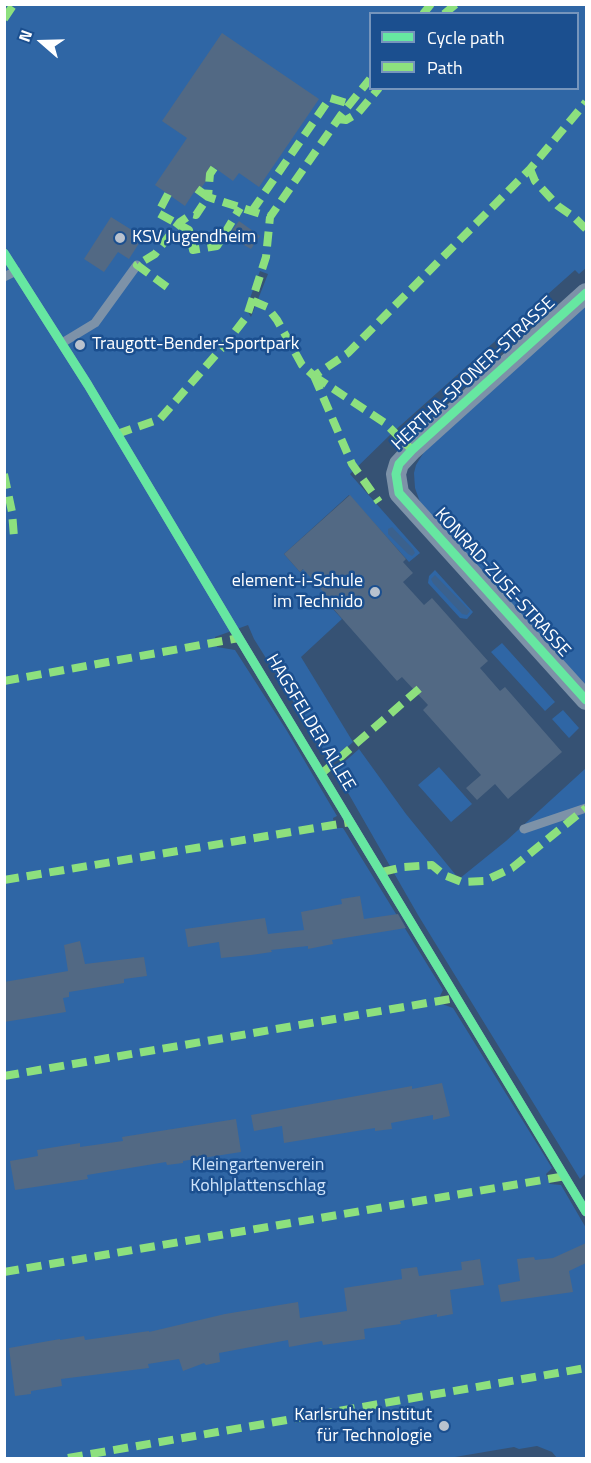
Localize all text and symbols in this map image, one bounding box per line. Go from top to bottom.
north arrow [12,12,72,72]
legend [369,12,579,90]
text: Cycle path [427,24,505,51]
text: N [12,27,38,45]
text: Path [427,54,463,81]
place label: KSV Jugendheim [132,227,256,249]
marker: KSV Jugendheim [113,231,127,245]
street label: HERTHA-SPONER-STRASSE [388,293,560,455]
place label: Traugott-Bender-Sportpark [92,334,299,356]
marker: Traugott-Bender-Sportpark [73,338,87,352]
street label: KONRAD-ZUSE-STRASSE [429,504,575,662]
place label: element-i-Schule im Technido [232,571,363,614]
marker: element-i-Schule im Technido [368,585,382,599]
street label: HAGSFELDER ALLEE [261,651,359,795]
park label: Kleingartenverein Kohlplattenschlag [190,1155,326,1198]
place label: Karlsruher Institut für Technologie [294,1405,432,1448]
marker: Karlsruher Institut für Technologie [437,1419,451,1433]

